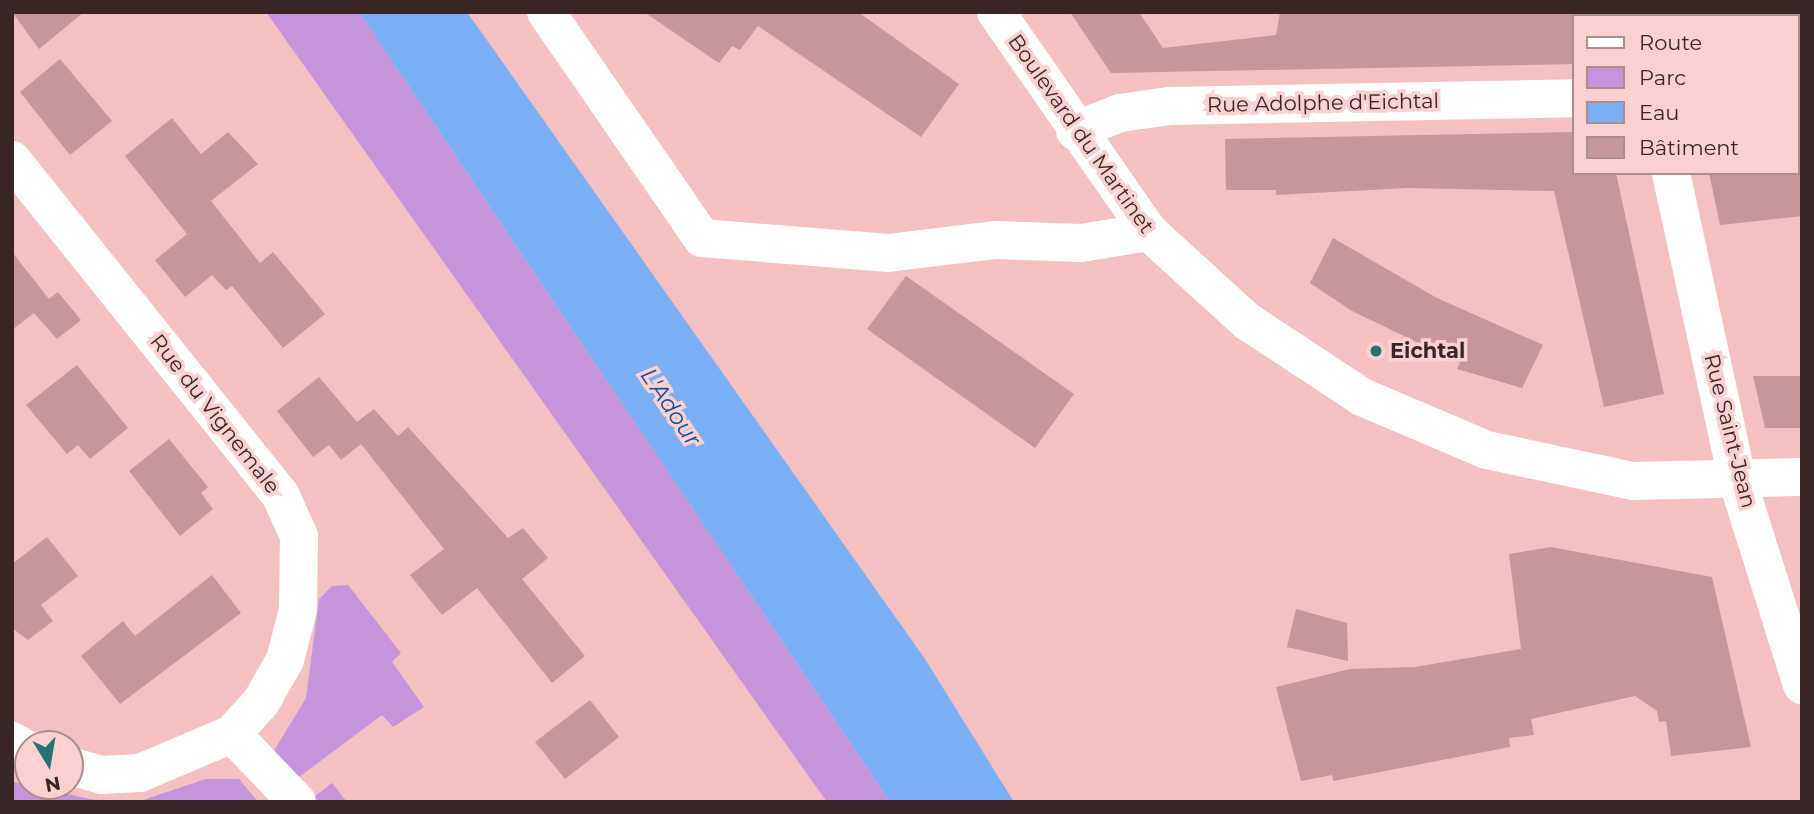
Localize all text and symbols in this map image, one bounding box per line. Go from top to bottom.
legend [1573,14,1800,175]
street label: Boulevard du Martinet [1003,30,1159,238]
text: Route [1639,30,1702,55]
text: Parc [1639,65,1686,90]
street label: Rue Adolphe d'Eichtal [1207,88,1439,118]
text: Eau [1639,100,1679,125]
text: Bâtiment [1639,135,1739,160]
street label: Rue du Vignemale [145,329,285,499]
place label: Eichtal [1390,338,1465,364]
marker: Eichtal [1368,343,1384,359]
street label: Rue Saint-Jean [1699,351,1761,511]
water label: L'Adour [635,363,707,451]
north arrow [14,730,84,800]
text: N [43,771,62,797]

